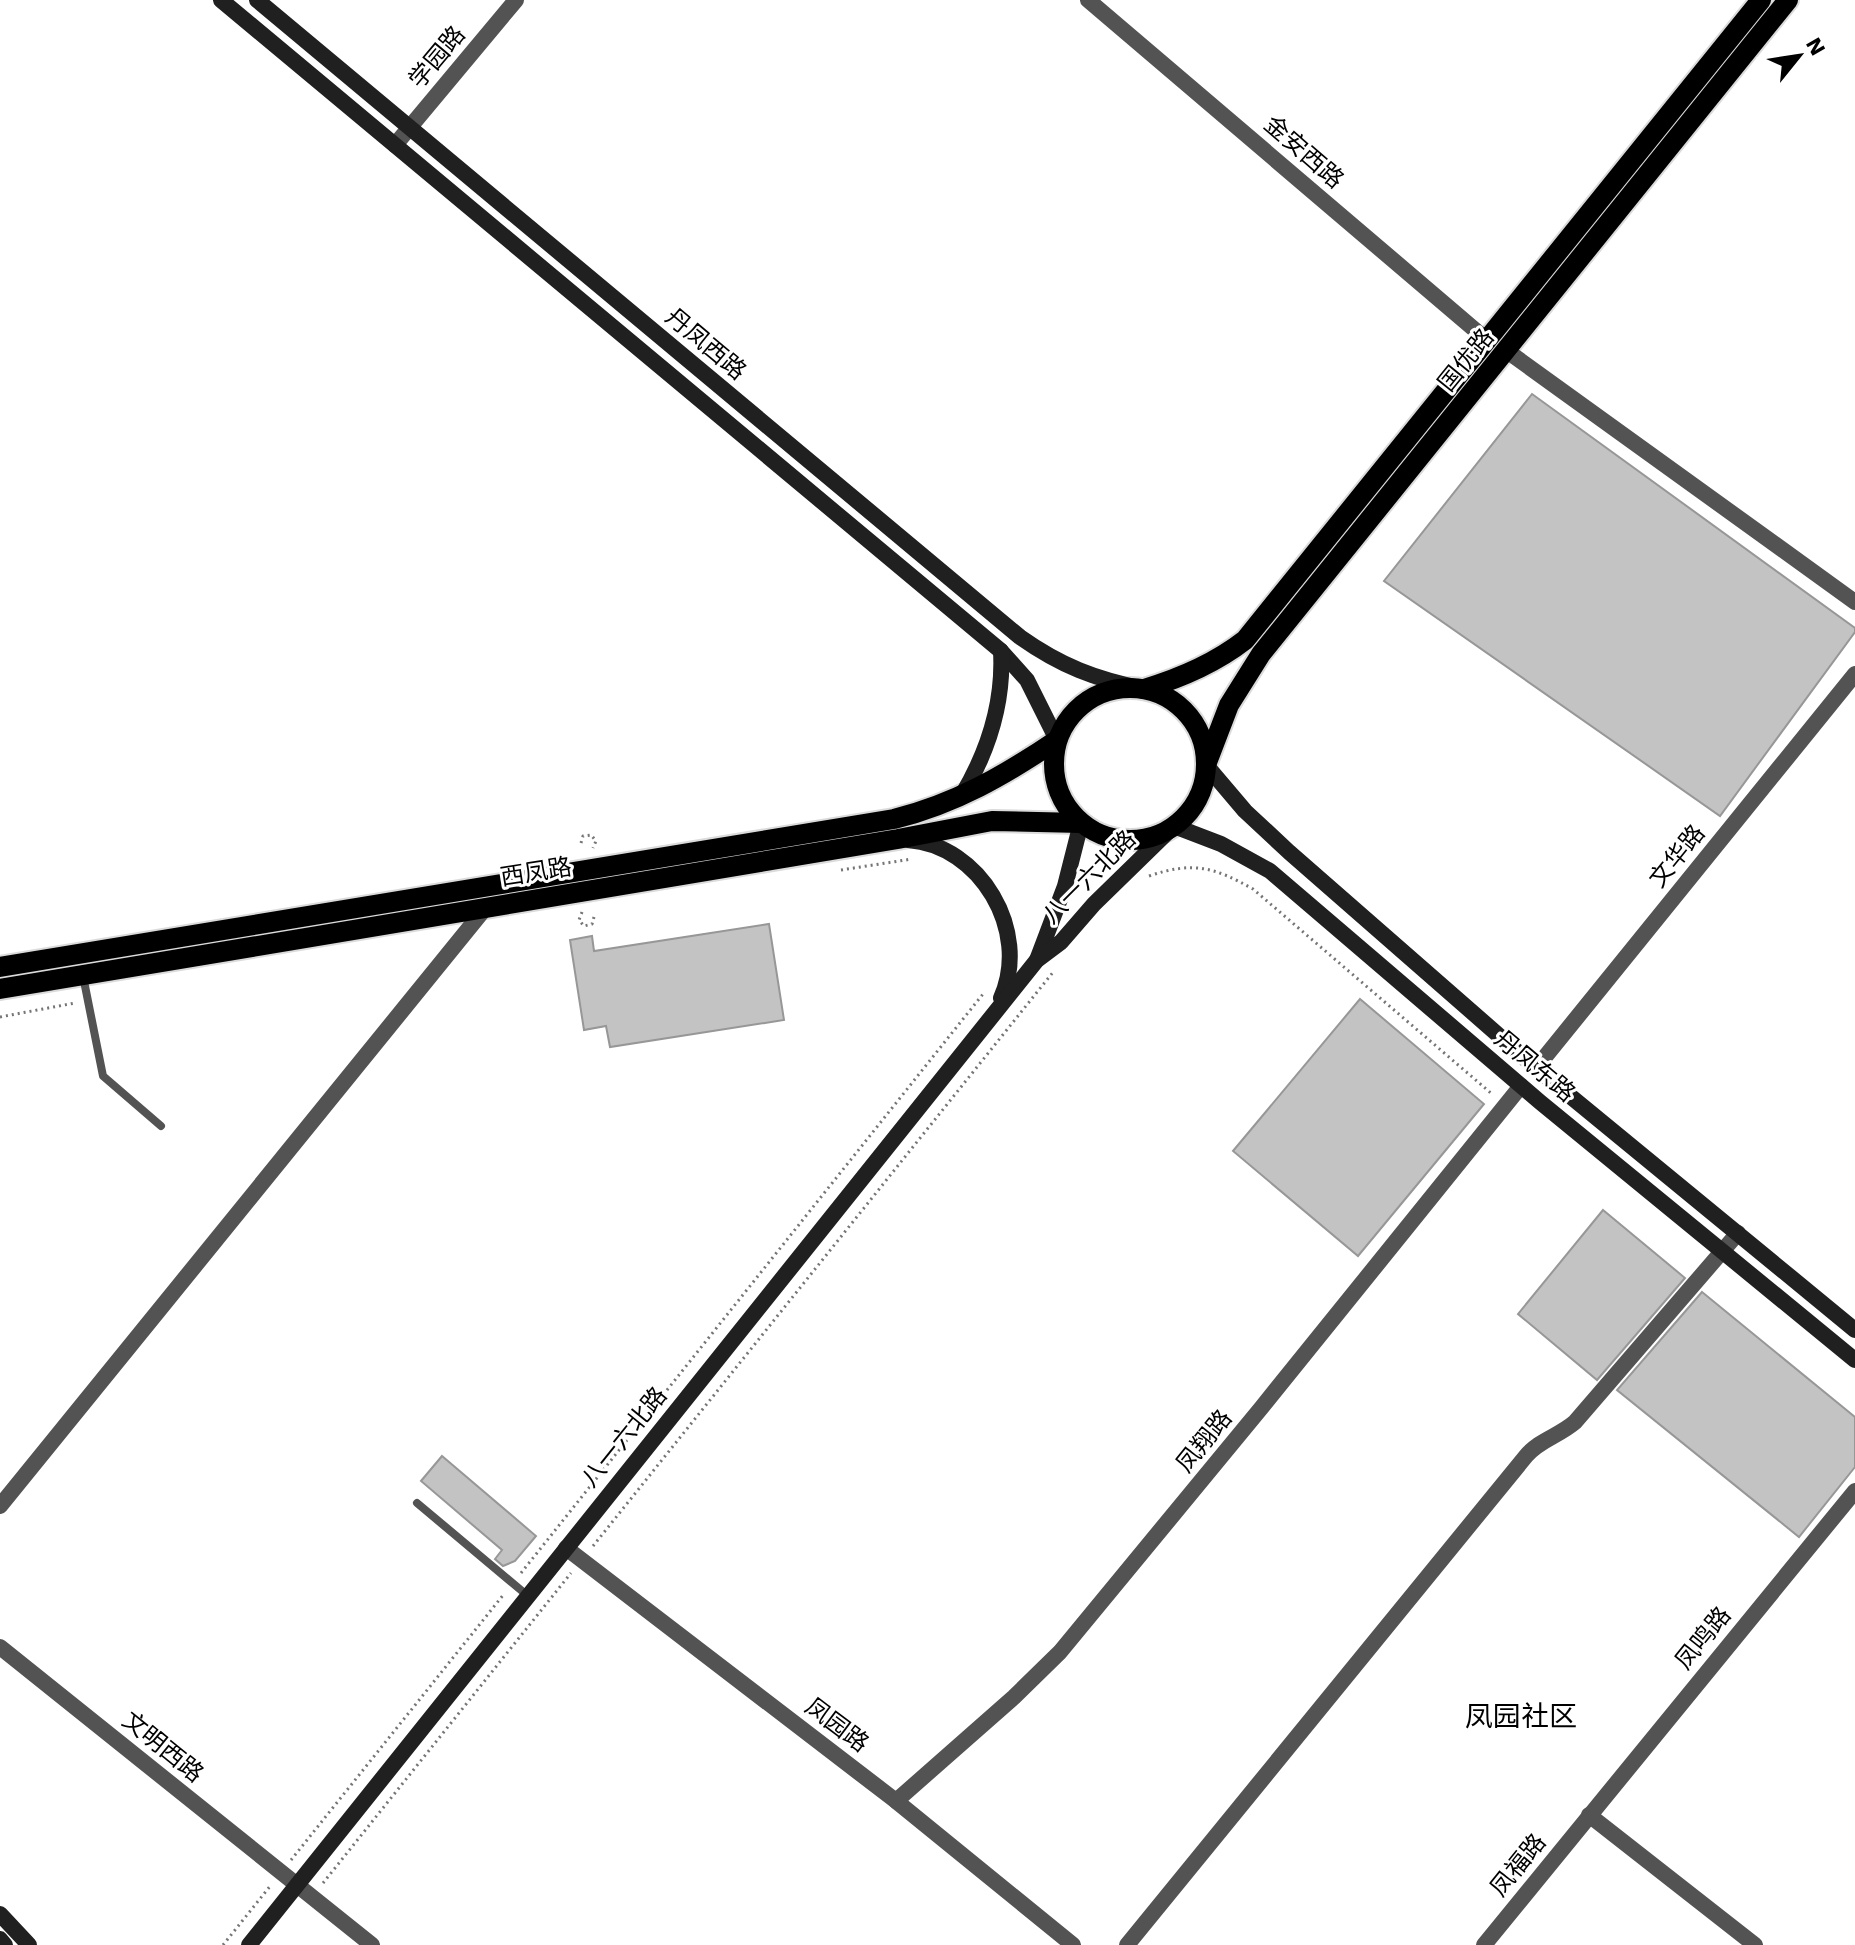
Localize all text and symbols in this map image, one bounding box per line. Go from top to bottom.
north arrow [1759,16,1839,96]
street label: 学园路 [403,20,471,94]
text: N [1801,33,1831,60]
street label: 金安西路 [1259,110,1349,194]
street label: 丹凤西路 [660,302,752,386]
street label: 国优路 [1432,323,1500,397]
street label: 文华路 [1643,819,1711,893]
street label: 八一六北路 [1037,825,1141,929]
street label: 西凤路 [498,853,574,891]
street label: 丹凤东路 [1489,1024,1581,1108]
street label: 八一六北路 [575,1382,673,1492]
street label: 凤翔路 [1170,1404,1238,1478]
street label: 凤鸣路 [1669,1601,1737,1675]
street label: 凤园路 [800,1692,874,1758]
district label: 凤园社区 [1465,1700,1577,1733]
street label: 文明西路 [117,1706,209,1788]
street label: 凤福路 [1484,1828,1552,1902]

